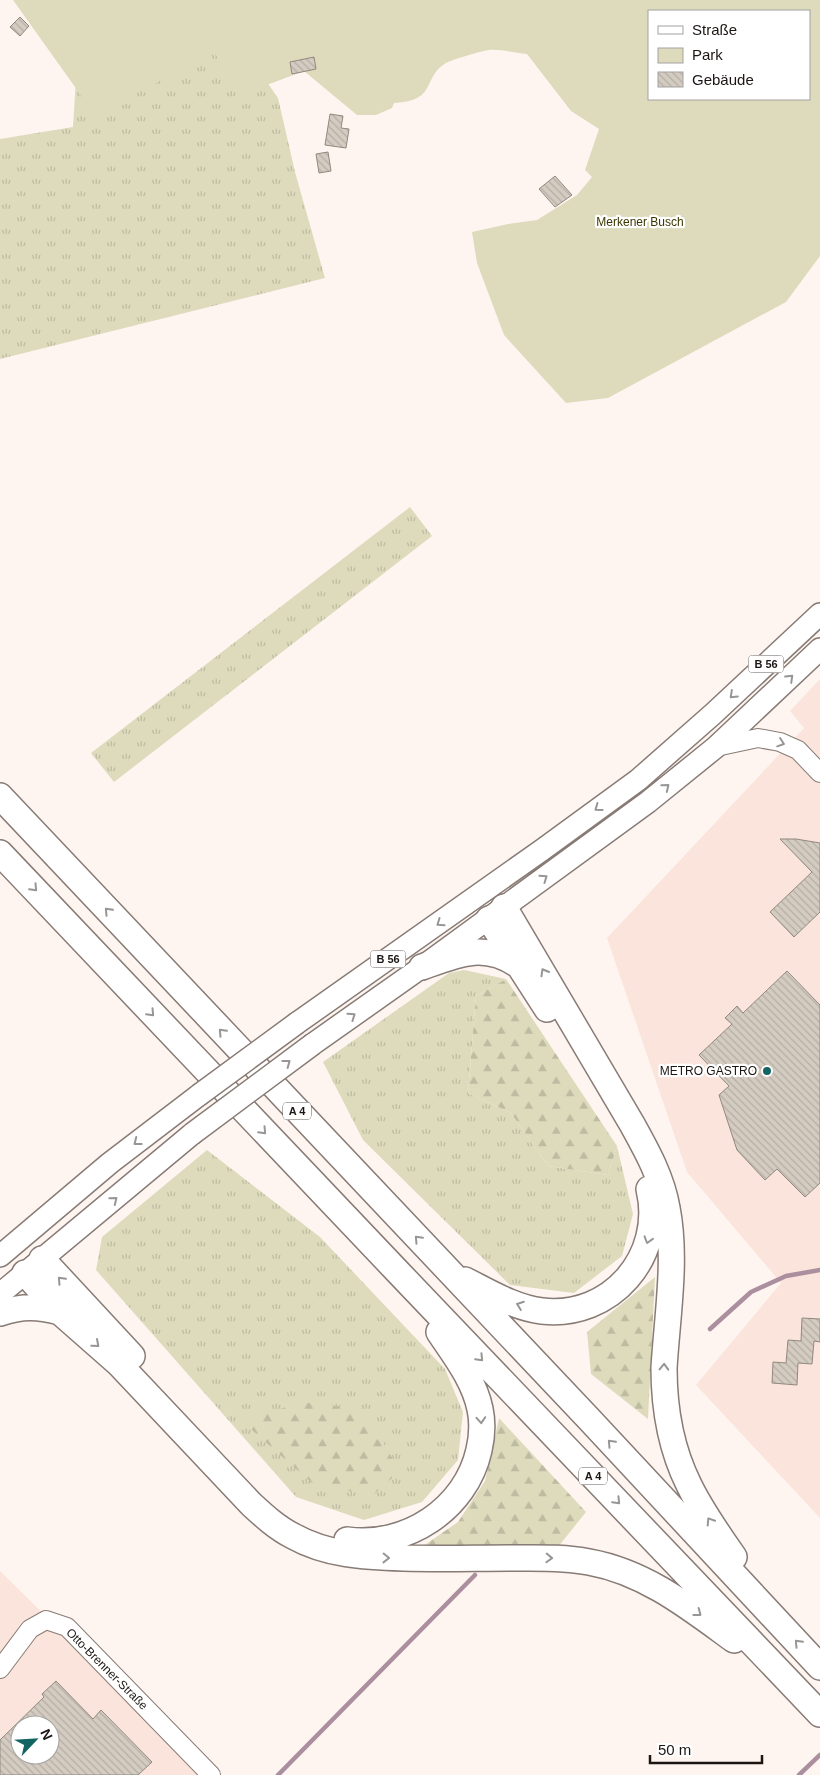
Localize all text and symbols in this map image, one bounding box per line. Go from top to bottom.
legend [648,10,810,100]
text: Straße [692,21,737,38]
text: Park [692,46,723,63]
text: Gebäude [692,71,754,88]
park label: Merkener Busch [596,215,684,229]
road number: B 56 [748,656,784,672]
one-way arrow [785,675,794,684]
one-way arrow [730,689,739,698]
one-way arrow [776,737,785,747]
one-way arrow [660,785,669,793]
one-way arrow [595,803,604,811]
one-way arrow [538,876,547,884]
one-way arrow [28,883,37,892]
one-way arrow [105,908,114,917]
one-way arrow [437,917,446,925]
road number: B 56 [370,951,406,968]
one-way arrow [540,968,550,977]
one-way arrow [145,1007,154,1016]
one-way arrow [346,1013,356,1022]
one-way arrow [219,1029,228,1038]
one-way arrow [281,1060,291,1069]
place label: METRO GASTRO [660,1064,757,1078]
marker: METRO GASTRO [761,1065,773,1077]
road number: A 4 [283,1102,311,1120]
one-way arrow [257,1125,266,1134]
one-way arrow [134,1137,143,1145]
one-way arrow [108,1197,117,1205]
one-way arrow [644,1235,654,1243]
one-way arrow [415,1236,424,1245]
one-way arrow [58,1276,67,1285]
one-way arrow [516,1301,525,1311]
one-way arrow [91,1338,100,1347]
one-way arrow [474,1352,483,1361]
one-way arrow [659,1363,669,1371]
one-way arrow [476,1416,487,1424]
one-way arrow [608,1439,617,1448]
road number: A 4 [579,1468,607,1484]
one-way arrow [611,1495,620,1504]
one-way arrow [706,1517,716,1526]
one-way arrow [382,1553,390,1563]
one-way arrow [545,1553,553,1563]
one-way arrow [692,1608,701,1616]
street label: Otto-Brenner-Straße [63,1625,151,1713]
one-way arrow [795,1640,804,1649]
north arrow [10,1715,60,1765]
text: N [37,1727,56,1742]
scale bar [650,1732,762,1764]
text: 50 m [658,1741,691,1758]

